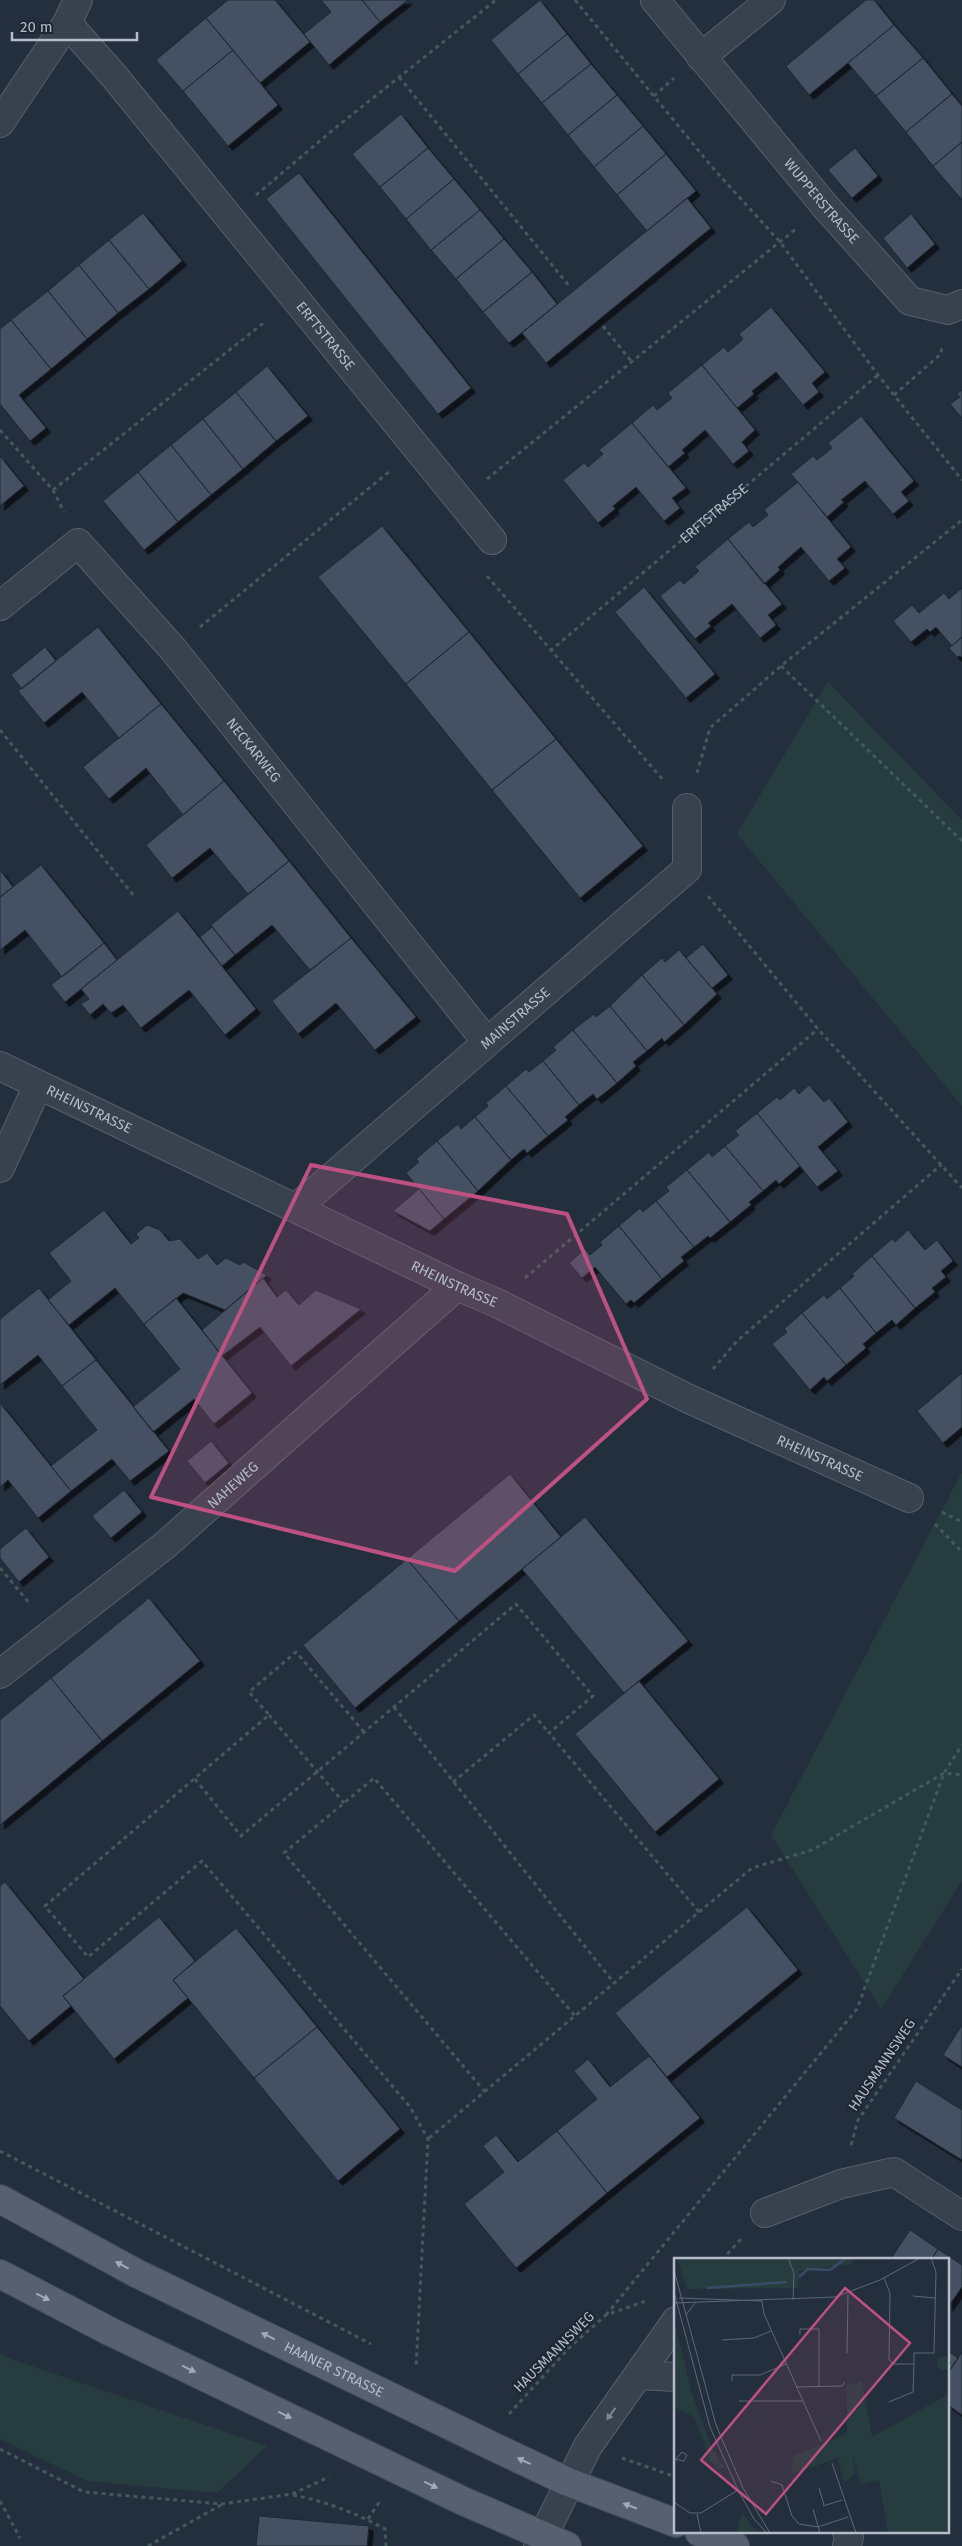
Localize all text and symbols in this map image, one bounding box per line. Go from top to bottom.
scale bar [12,10,138,42]
text: 20 m [20,18,53,36]
street label: WUPPERSTRASSE [781,155,863,247]
street label: ERFTSTRASSE [293,298,359,374]
street label: ERFTSTRASSE [676,480,751,547]
street label: NECKARWEG [223,715,284,786]
street label: MAINSTRASSE [477,983,553,1053]
street label: RHEINSTRASSE [44,1081,135,1137]
street label: RHEINSTRASSE [409,1257,500,1311]
street label: RHEINSTRASSE [774,1431,866,1485]
street label: NAHEWEG [204,1458,262,1512]
street label: HAUSMANNSWEG [845,2016,919,2114]
inset map [674,2258,950,2534]
one-way arrow [114,2261,129,2269]
one-way arrow [36,2293,50,2301]
street label: HAUSMANNSWEG [510,2308,598,2396]
one-way arrow [260,2332,275,2341]
street label: HAANER STRASSE [281,2338,387,2401]
one-way arrow [182,2365,196,2373]
one-way arrow [606,2407,616,2421]
one-way arrow [278,2411,292,2419]
one-way arrow [517,2457,531,2465]
one-way arrow [424,2481,438,2489]
one-way arrow [622,2502,637,2510]

